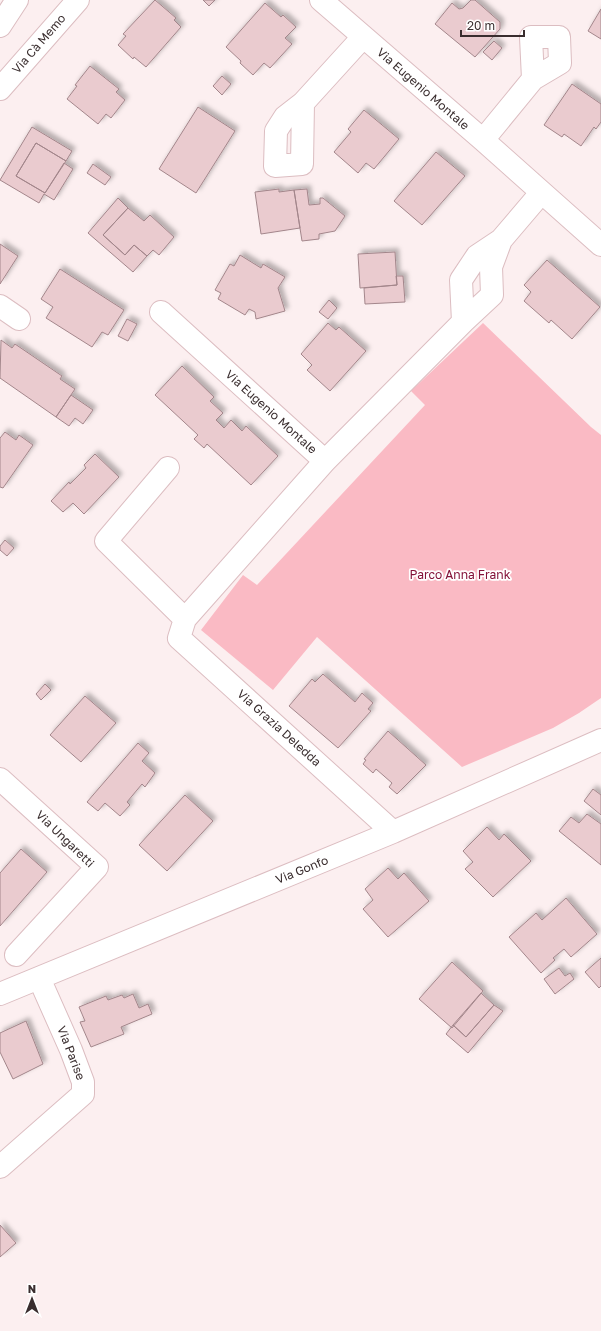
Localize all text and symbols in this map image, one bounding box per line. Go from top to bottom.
street label: Via Cà Memo [9,11,69,77]
scale bar [461,12,524,38]
text: 20 m [467,18,495,33]
street label: Via Eugenio Montale [374,44,473,133]
street label: Via Eugenio Montale [223,367,320,457]
park label: Parco Anna Frank [409,567,511,582]
street label: Via Grazia Deledda [234,686,324,769]
street label: Via Ungaretti [33,807,98,870]
street label: Via Gonfo [273,852,330,887]
street label: Via Parise [54,1024,89,1082]
north arrow [12,1279,52,1319]
text: N [28,1282,36,1295]

